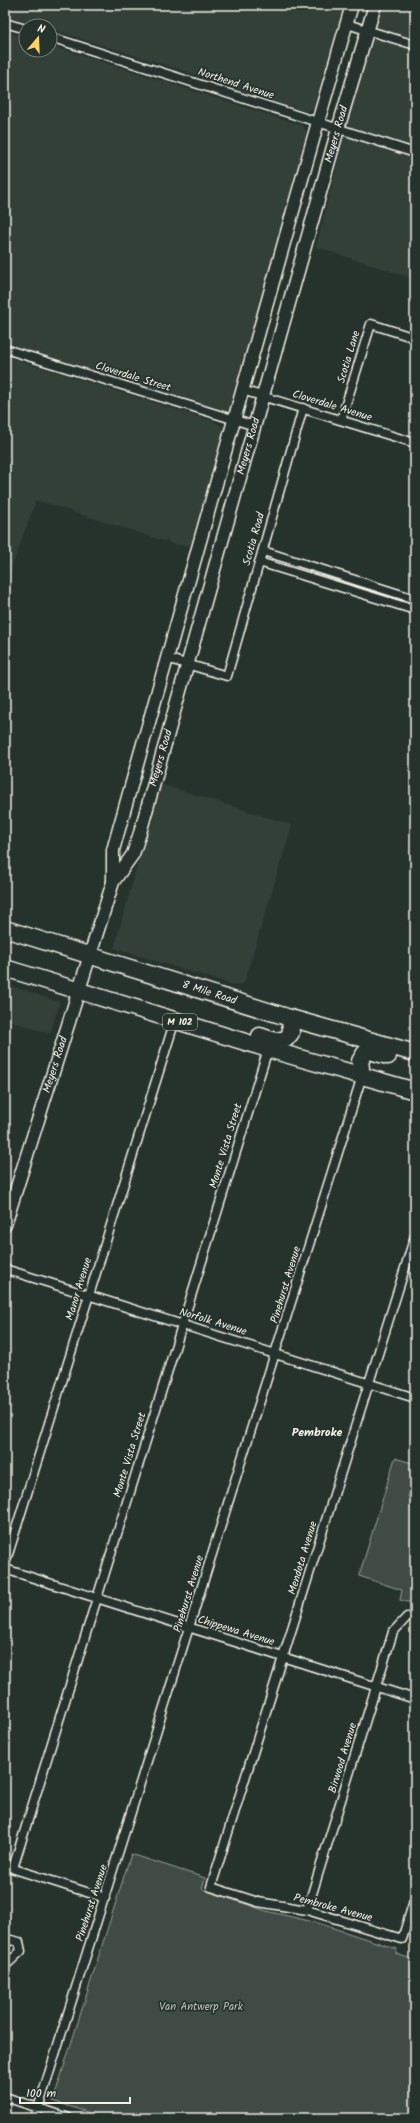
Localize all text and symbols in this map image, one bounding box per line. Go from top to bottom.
north arrow [18,18,58,58]
text: N [35,20,47,39]
street label: Northend Avenue [195,63,277,105]
street label: Meyers Road [320,103,354,165]
street label: Scotia Lane [332,328,366,386]
street label: Cloverdale Street [93,357,174,397]
street label: Cloverdale Avenue [290,385,374,427]
street label: Meyers Road [232,415,266,477]
street label: Scotia Road [238,510,270,568]
street label: Meyers Road [144,727,178,789]
street label: 8 Mile Road [180,976,239,1010]
road number: M 102 [163,1014,197,1030]
street label: Meyers Road [38,1034,73,1095]
street label: Monte Vista Street [205,1101,248,1191]
street label: Pinehurst Avenue [266,1244,306,1326]
street label: Manor Avenue [61,1255,97,1323]
street label: Norfolk Avenue [177,1303,249,1341]
street label: Monte Vista Street [109,1410,152,1500]
district label: Pembroke [292,1423,342,1442]
street label: Mendota Avenue [283,1519,323,1597]
street label: Pinehurst Avenue [169,1553,209,1635]
street label: Chippewa Avenue [195,1611,277,1651]
street label: Birwood Avenue [324,1720,362,1795]
street label: Pinehurst Avenue [71,1862,113,1944]
street label: Pembroke Avenue [292,1889,374,1927]
park label: Van Antwerp Park [159,1998,244,2016]
scale bar [20,2079,130,2105]
text: 100 m [26,2084,57,2103]

